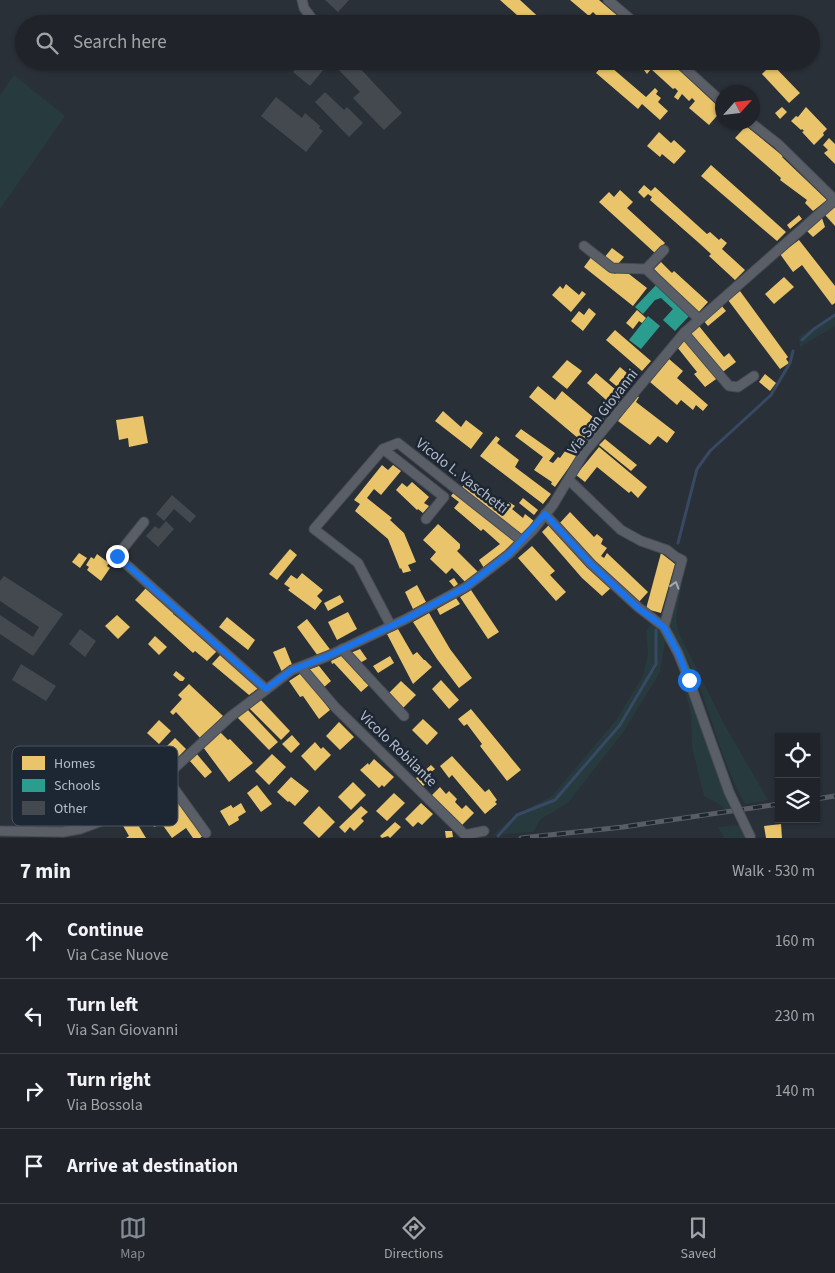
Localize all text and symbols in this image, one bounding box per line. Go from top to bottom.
search box [15,15,820,70]
icon: search [33,29,61,57]
text: Search here [73,29,167,56]
north arrow [715,85,760,130]
street label: Via San Giovanni [563,365,643,459]
street label: Vicolo L. Vaschetti [411,433,513,519]
route end [106,545,129,568]
one-way arrow [670,581,680,589]
route start [678,669,701,692]
street label: Vicolo Robilante [354,706,442,792]
map controls [775,733,820,823]
button: locate [775,733,820,778]
legend [12,746,178,826]
text: Homes [54,754,95,774]
text: Schools [54,776,100,796]
button: layers [775,778,820,823]
text: Other [54,799,88,819]
text: 7 min [20,856,71,886]
text: Walk · 530 m [732,860,815,882]
text: Continue [67,917,144,944]
icon: ahead [20,927,48,955]
text: 160 m [775,930,815,952]
text: Via Case Nuove [67,944,169,966]
text: Turn left [67,992,138,1019]
icon: left [20,1002,48,1030]
text: 230 m [775,1005,815,1027]
text: Via San Giovanni [67,1019,178,1041]
text: Turn right [67,1067,151,1094]
icon: right [20,1077,48,1105]
text: 140 m [775,1080,815,1102]
text: Via Bossola [67,1094,143,1116]
icon: arrive [20,1152,48,1180]
text: Arrive at destination [67,1153,238,1180]
tab: Map [119,1214,147,1264]
tab: Directions [384,1214,443,1264]
tab: Saved [681,1214,716,1264]

